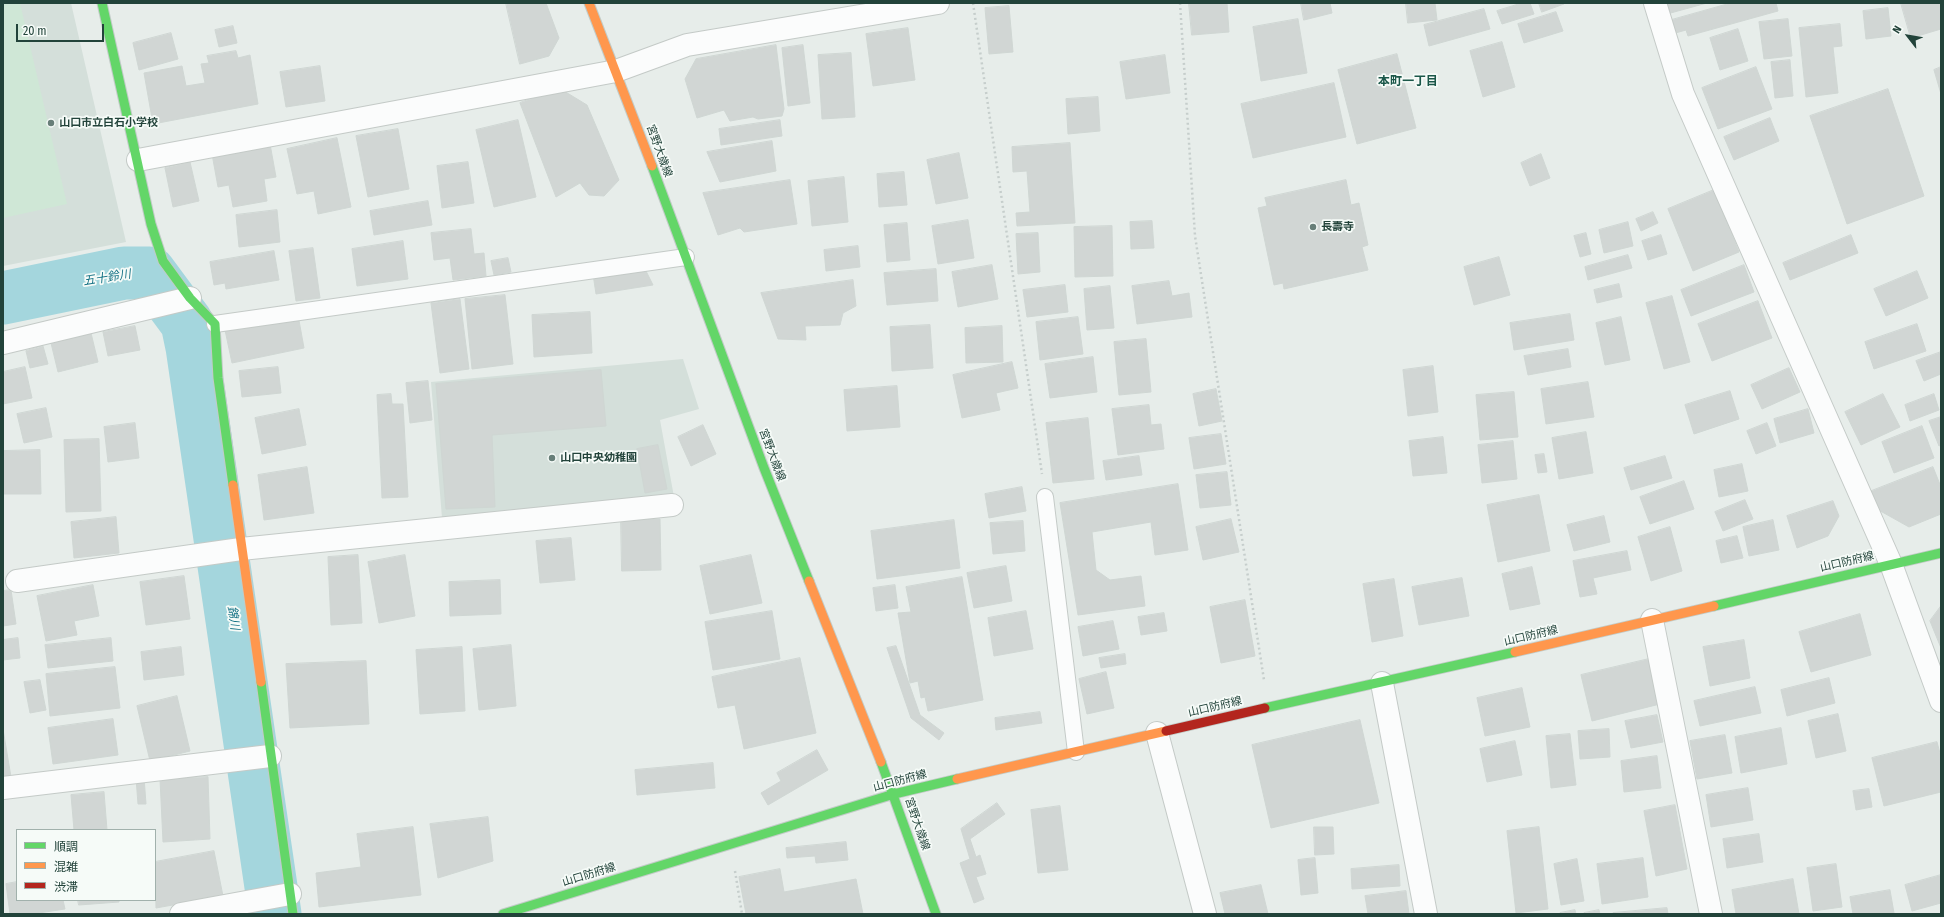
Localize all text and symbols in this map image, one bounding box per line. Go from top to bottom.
scale bar [18,16,106,42]
north arrow [1888,16,1928,56]
text: N [1890,23,1905,36]
text: 20 m [23,24,47,38]
district label: 本町一丁目 [1378,75,1438,89]
place label: 山口市立白石小学校 [59,116,158,130]
marker: 山口市立白石小学校 [46,118,56,128]
street label: 宮野大歳線 [643,123,675,179]
place label: 長壽寺 [1321,220,1354,234]
marker: 長壽寺 [1308,222,1318,232]
water label: 五十鈴川 [82,267,132,289]
street label: 宮野大歳線 [756,427,788,483]
place label: 山口中央幼稚園 [560,451,637,465]
marker: 山口中央幼稚園 [547,453,557,463]
street label: 山口防府線 [1819,549,1875,575]
water label: 錦川 [224,605,242,631]
street label: 山口防府線 [1503,623,1559,649]
street label: 山口防府線 [1187,694,1243,720]
street label: 山口防府線 [872,768,928,794]
street label: 宮野大歳線 [902,796,932,852]
legend [16,829,156,901]
text: 順調 [54,840,78,854]
text: 混雑 [54,860,78,874]
street label: 山口防府線 [561,861,617,889]
text: 渋滞 [54,880,78,894]

